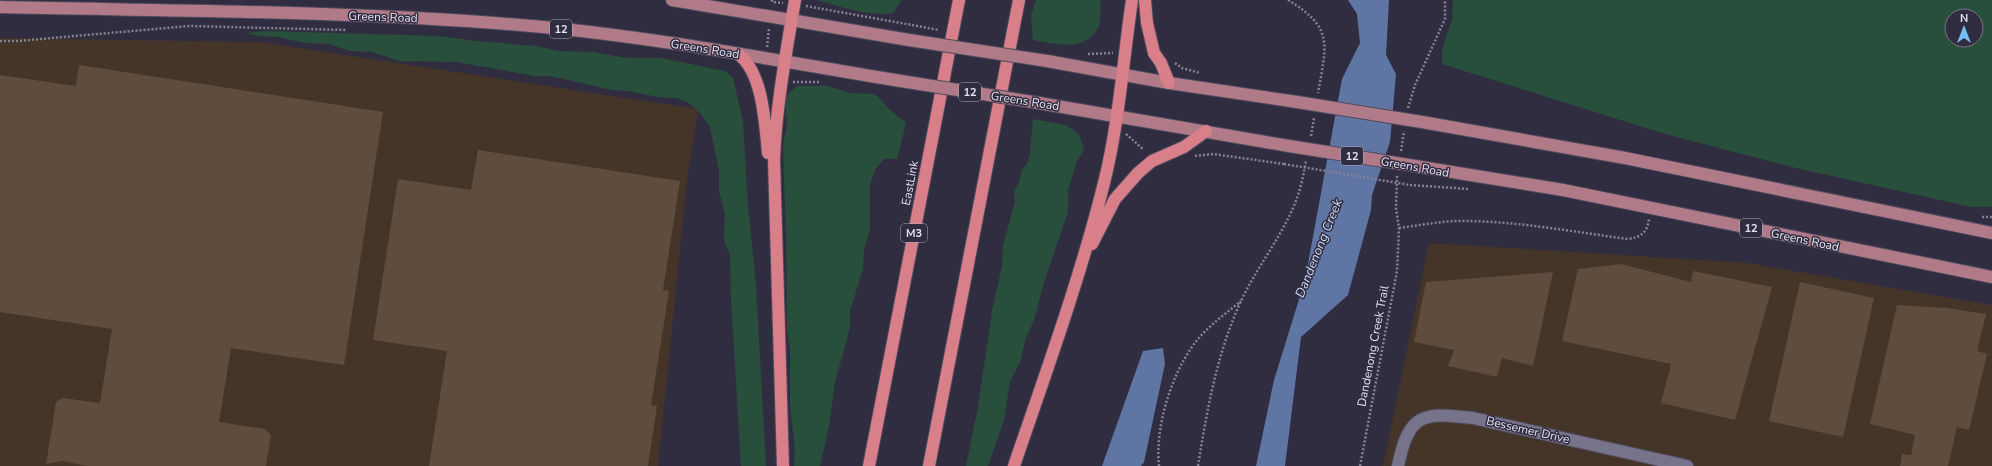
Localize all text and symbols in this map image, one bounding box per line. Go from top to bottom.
street label: Greens Road [348,8,418,26]
north arrow [1944,8,1984,48]
text: N [1960,11,1968,26]
road number: 12 [550,20,572,38]
street label: Greens Road [670,36,740,62]
road number: 12 [959,83,981,101]
street label: Greens Road [990,88,1060,114]
road number: 12 [1341,147,1363,165]
street label: Greens Road [1379,153,1451,181]
street label: EastLink [898,158,922,207]
water label: Dandenong Creek [1291,196,1347,300]
road number: 12 [1740,219,1762,237]
road number: M3 [901,224,927,242]
street label: Greens Road [1769,225,1841,255]
street label: Dandenong Creek Trail [1353,284,1393,408]
street label: Bessemer Drive [1485,413,1571,447]

